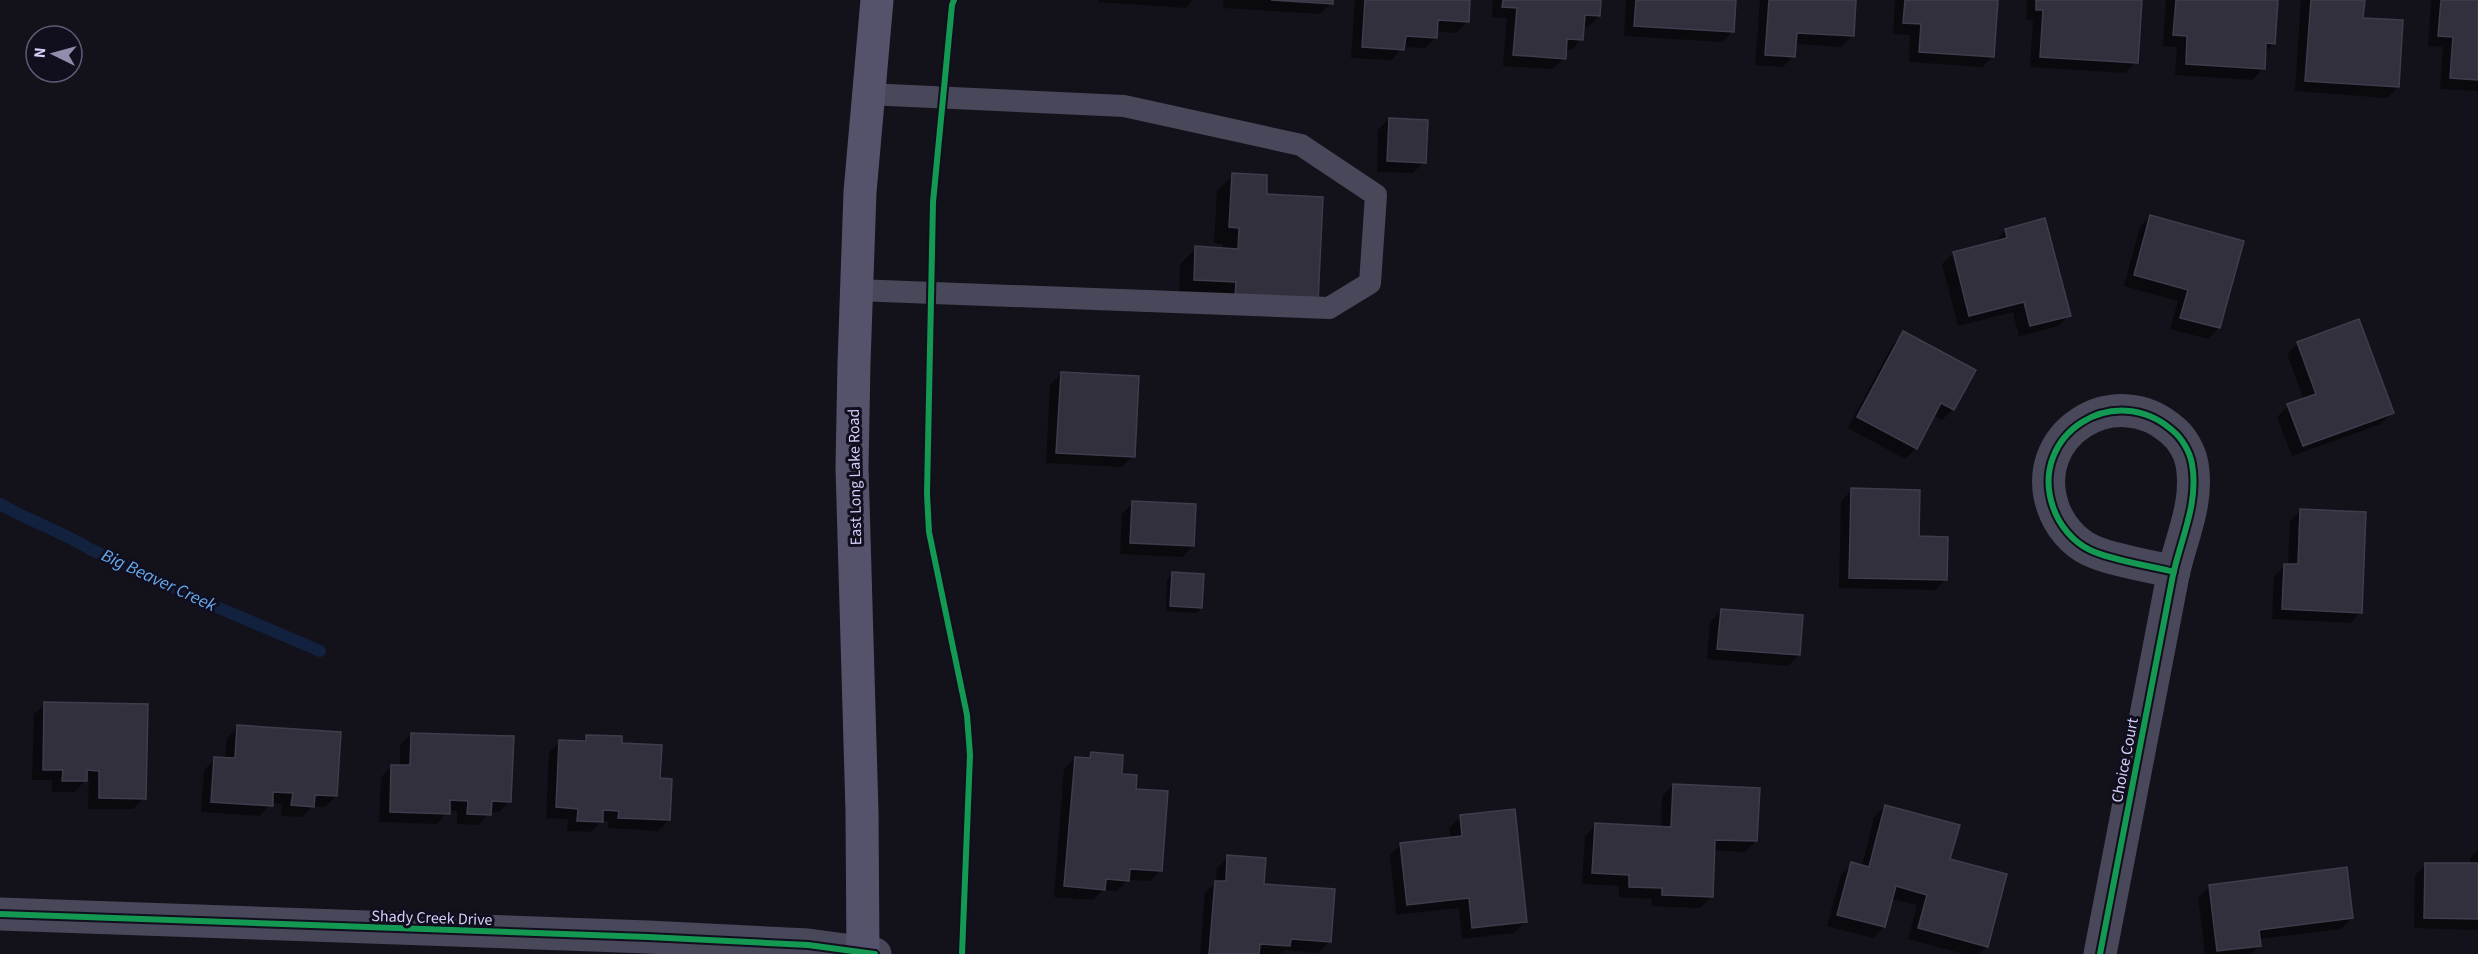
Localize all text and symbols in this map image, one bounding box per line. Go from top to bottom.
north arrow [24,24,84,84]
text: N [29,47,51,59]
street label: East Long Lake Road [843,408,867,546]
water label: Big Beaver Creek [97,543,221,618]
street label: Choice Court [2106,715,2144,805]
street label: Shady Creek Drive [371,905,493,931]

